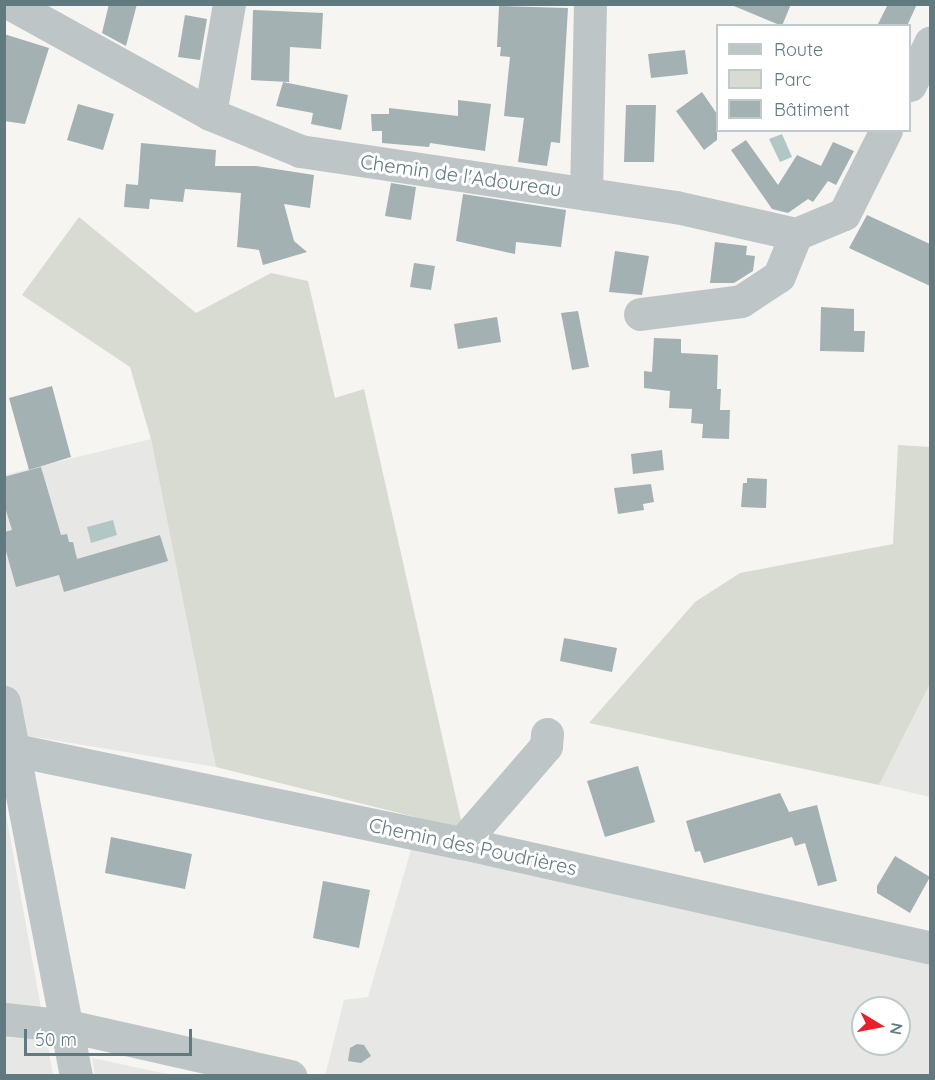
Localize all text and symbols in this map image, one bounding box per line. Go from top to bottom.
legend [716,24,911,132]
text: Route [774,38,823,61]
text: Parc [774,68,811,91]
text: Bâtiment [774,98,850,121]
street label: Chemin de l'Adoureau [359,149,563,201]
street label: Chemin des Poudrières [367,812,579,880]
north arrow [851,996,911,1056]
scale bar [27,1017,195,1055]
text: N [886,1021,908,1036]
text: 50 m [35,1028,77,1051]

